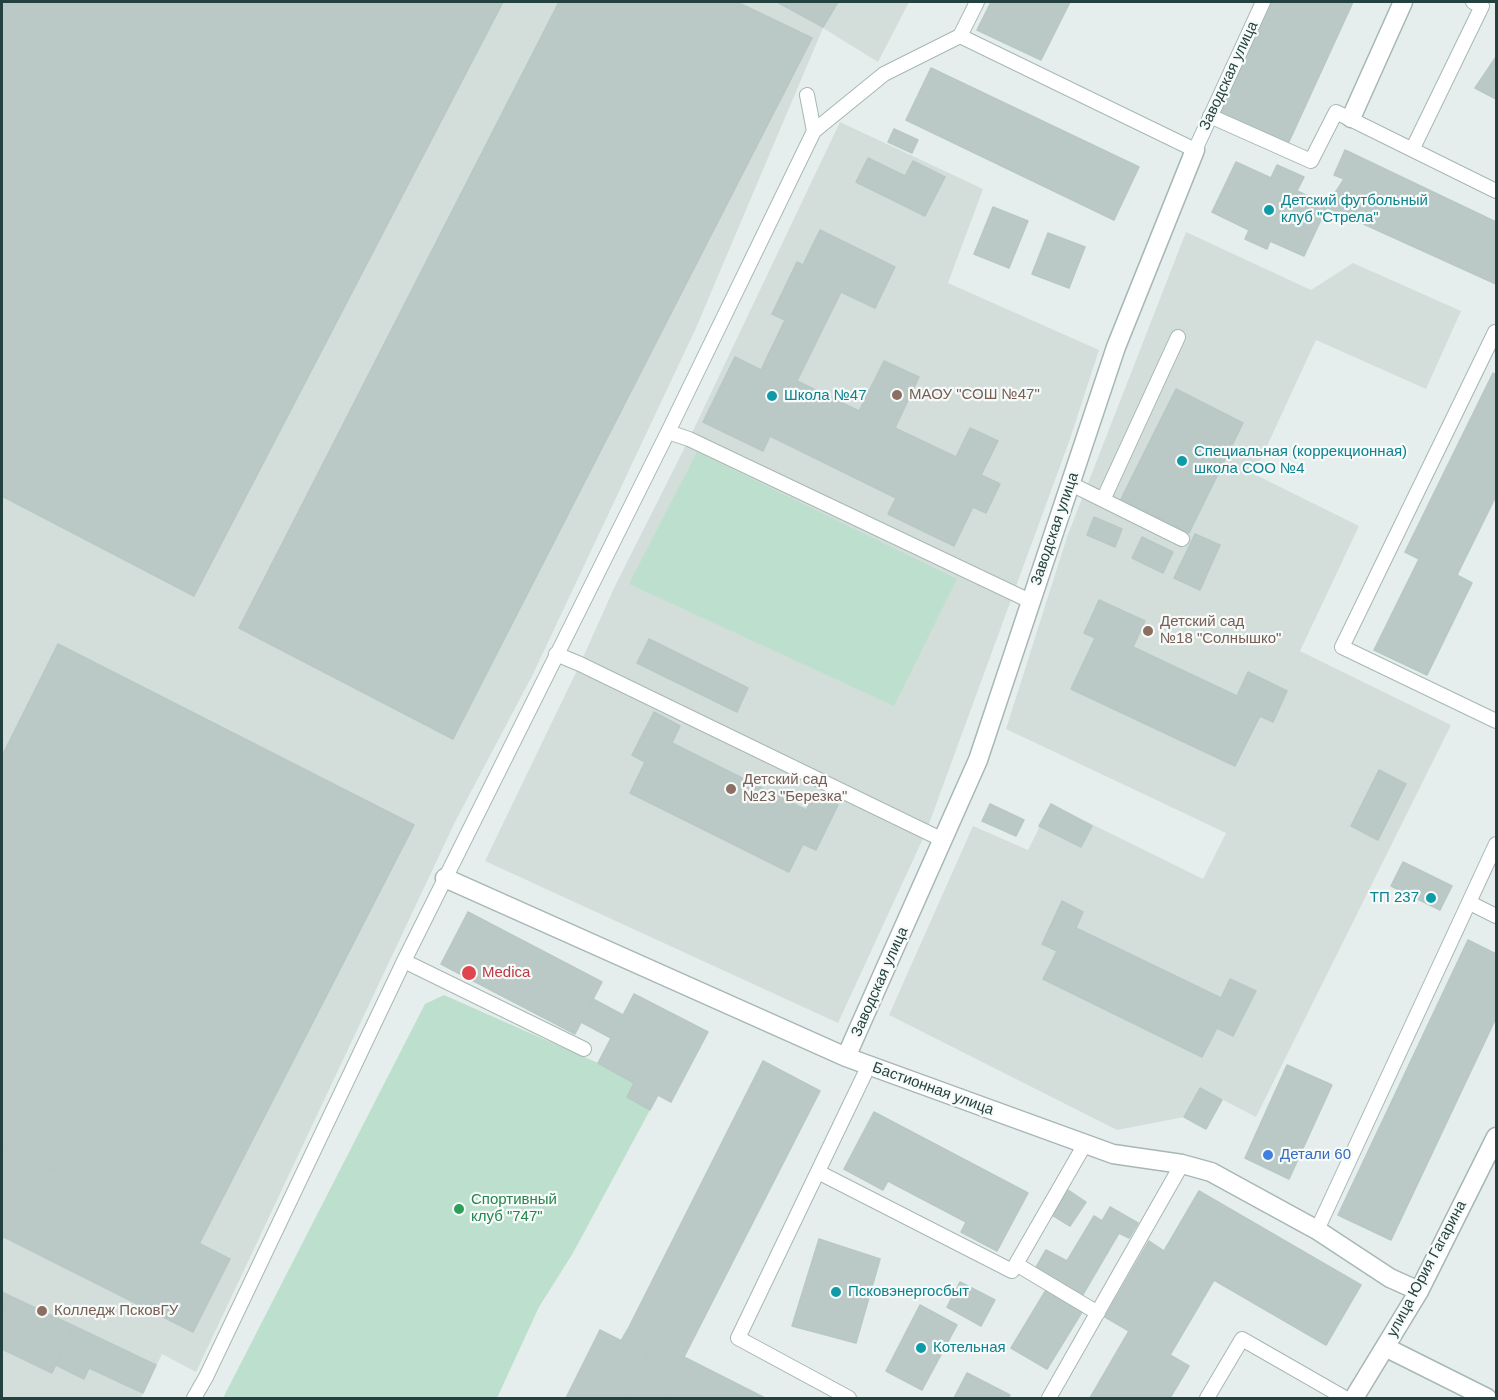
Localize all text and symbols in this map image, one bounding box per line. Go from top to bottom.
street label: Заводская улица [1196,19,1262,133]
place label: Детский футбольный клуб "Стрела" [1281,192,1428,227]
marker: Детский футбольный клуб "Стрела" [1262,203,1276,217]
place label: МАОУ "СОШ №47" [909,386,1040,404]
place label: Школа №47 [784,387,867,405]
marker: МАОУ "СОШ №47" [890,388,904,402]
marker: Школа №47 [765,389,779,403]
place label: Специальная (коррекционная) школа СОО №4 [1194,443,1407,478]
marker: Специальная (коррекционная) школа СОО №4 [1175,454,1189,468]
street label: Заводская улица [1027,470,1083,588]
place label: Детский сад №18 "Солнышко" [1160,613,1281,648]
marker: Детский сад №18 "Солнышко" [1141,624,1155,638]
place label: Детский сад №23 "Березка" [743,771,847,806]
marker: Детский сад №23 "Березка" [724,782,738,796]
place label: ТП 237 [1370,889,1419,907]
marker: ТП 237 [1424,891,1438,905]
street label: Заводская улица [848,924,912,1040]
marker: Medica [460,964,478,982]
place label: Medica [482,964,530,982]
street label: Бастионная улица [870,1059,996,1119]
place label: Детали 60 [1280,1146,1351,1164]
marker: Детали 60 [1261,1148,1275,1162]
place label: Спортивный клуб "747" [471,1191,557,1226]
street label: улица Юрия Гагарина [1383,1198,1471,1340]
marker: Спортивный клуб "747" [452,1202,466,1216]
place label: Псковэнергосбыт [848,1283,969,1301]
marker: Псковэнергосбыт [829,1285,843,1299]
place label: Колледж ПсковГУ [54,1302,178,1320]
marker: Колледж ПсковГУ [35,1304,49,1318]
place label: Котельная [933,1339,1006,1357]
marker: Котельная [914,1341,928,1355]

